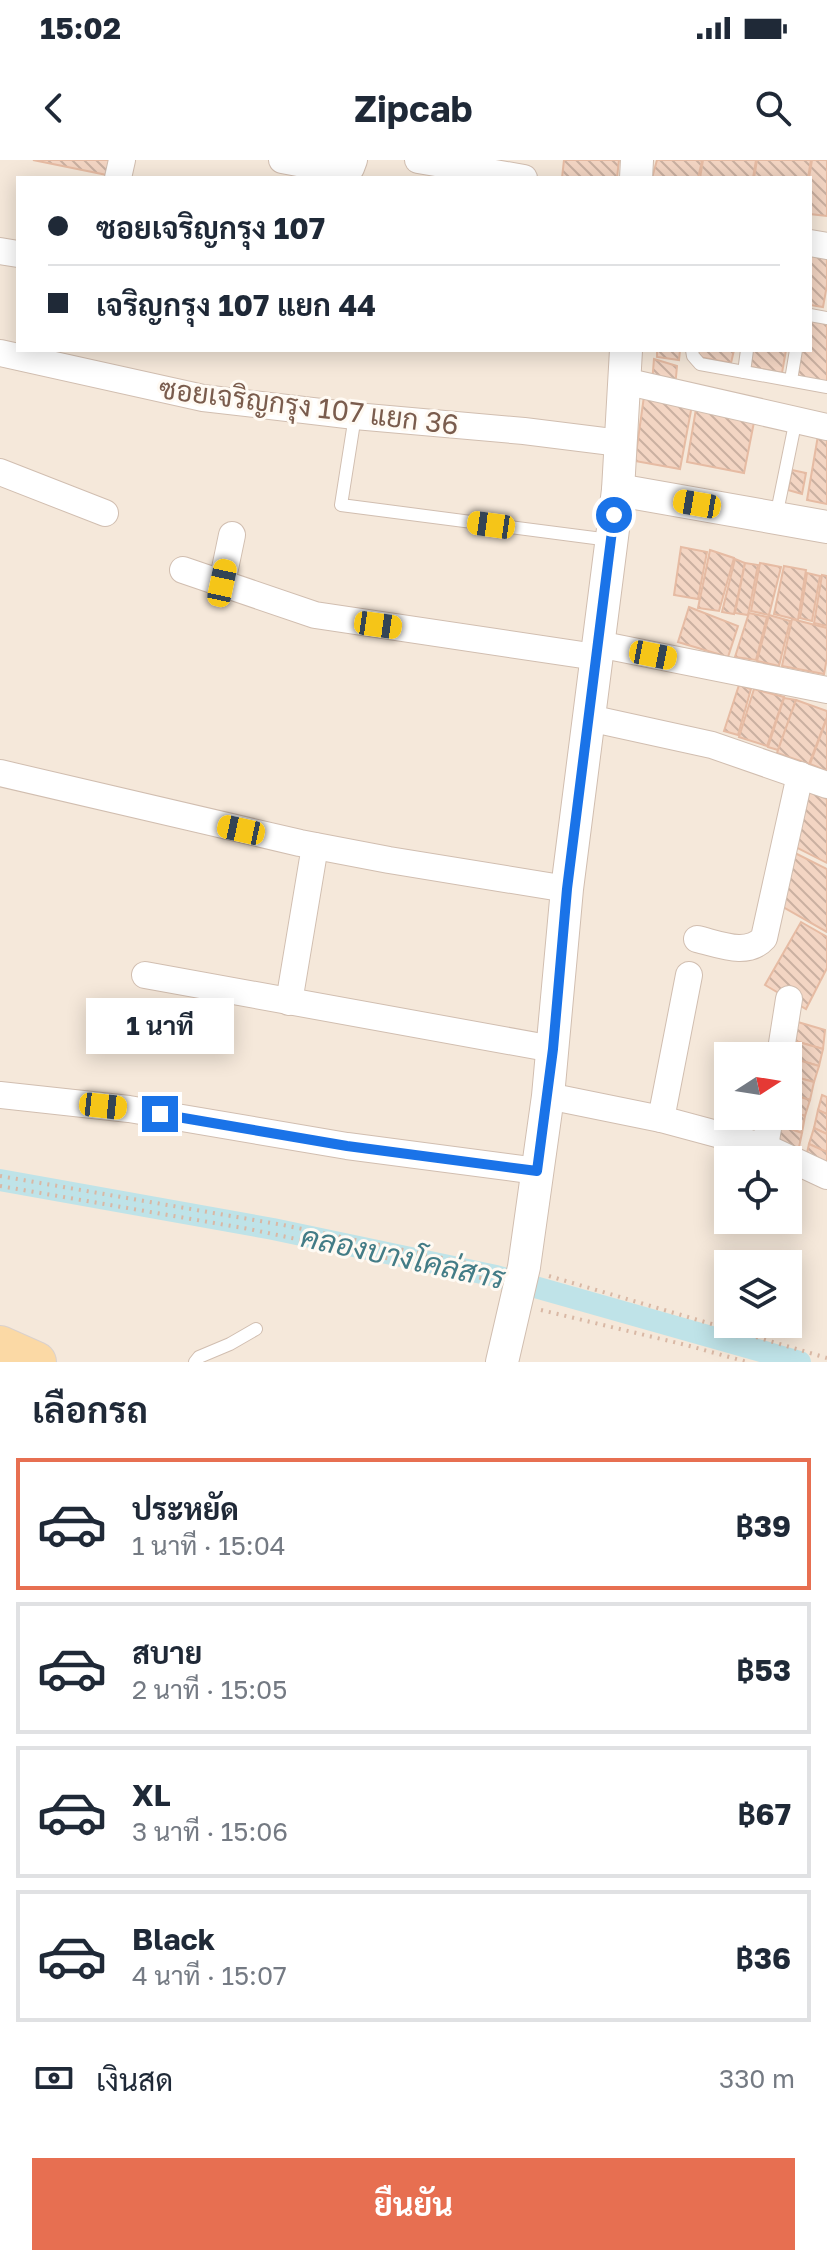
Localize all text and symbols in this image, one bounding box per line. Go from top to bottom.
text: 15:02 [40,10,121,46]
icon: back [32,86,76,130]
icon: search [751,86,795,130]
text: Zipcab [354,87,473,130]
text: ซอยเจริญกรุง 107 [96,210,325,246]
text: เจริญกรุง 107 แยก 44 [96,287,376,323]
street label: ซอยเจริญกรุง 107 แยก 36 [157,371,461,445]
car [671,488,723,520]
route start [596,497,632,533]
car [466,510,516,540]
car [205,557,239,609]
car [353,610,403,640]
car [627,639,679,671]
car [215,813,267,847]
callout: 1 นาที [86,998,234,1054]
text: 1 นาที [126,1010,194,1041]
north arrow [714,1042,802,1130]
map controls [714,1042,802,1338]
car [78,1092,128,1120]
route end [142,1096,178,1132]
button: locate [714,1146,802,1234]
water label: คลองบางโคล่สาร [298,1217,510,1296]
button: layers [714,1250,802,1338]
text: เลือกรถ [32,1388,148,1431]
icon: car [36,1488,108,1560]
text: ประหยัด [132,1491,239,1527]
text: ฿39 [736,1508,791,1544]
text: 1 นาที · 15:04 [132,1530,286,1561]
icon: car [36,1632,108,1704]
text: สบาย [132,1635,202,1671]
text: ฿53 [736,1652,791,1688]
text: 2 นาที · 15:05 [132,1674,287,1705]
icon: car [36,1776,108,1848]
text: XL [132,1777,171,1813]
text: ฿67 [738,1796,791,1832]
text: 3 นาที · 15:06 [132,1816,288,1847]
icon: car [36,1920,108,1992]
text: Black [132,1921,215,1957]
text: ฿36 [736,1940,791,1976]
text: 4 นาที · 15:07 [132,1960,287,1991]
icon: cash [32,2056,76,2100]
text: เงินสด [96,2062,173,2098]
text: 330 m [719,2063,795,2094]
button: ยืนยัน [32,2158,795,2250]

